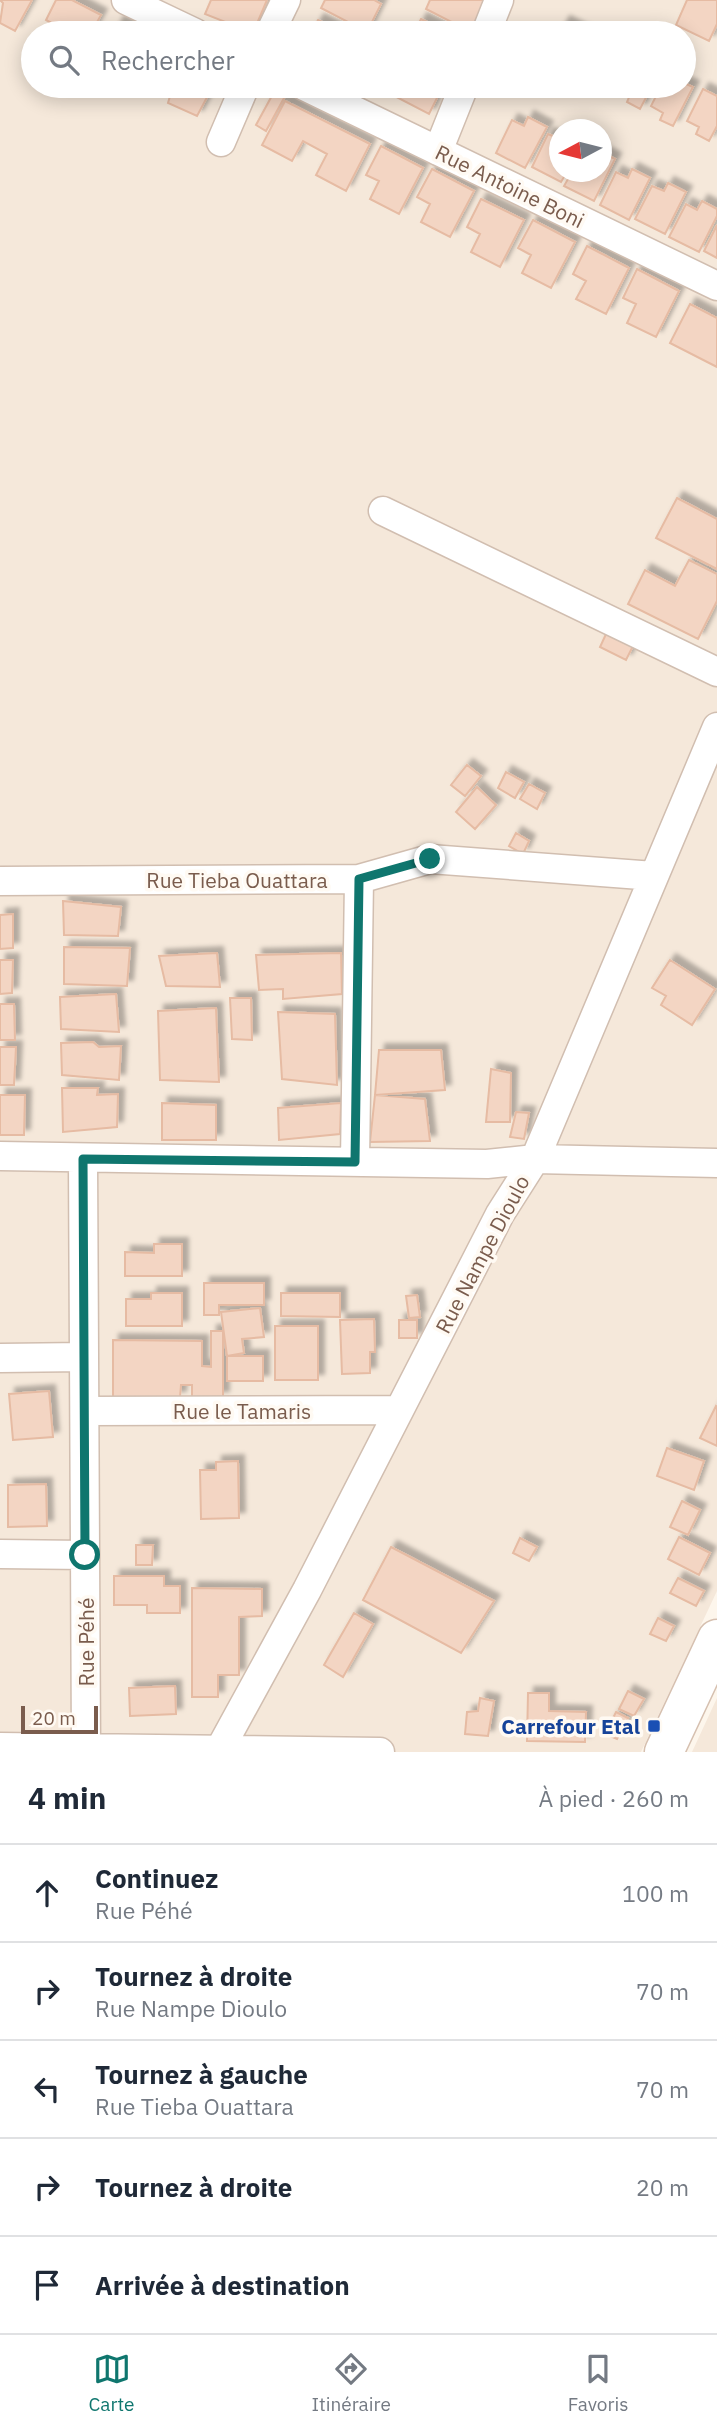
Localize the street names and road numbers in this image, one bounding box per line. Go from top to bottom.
street label: Rue Antoine Boni [431,138,589,234]
street label: Rue Tieba Ouattara [146,866,328,894]
street label: Rue Nampe Dioulo [428,1170,536,1338]
street label: Rue le Tamaris [173,1397,311,1425]
street label: Rue Péhé [72,1597,100,1687]

